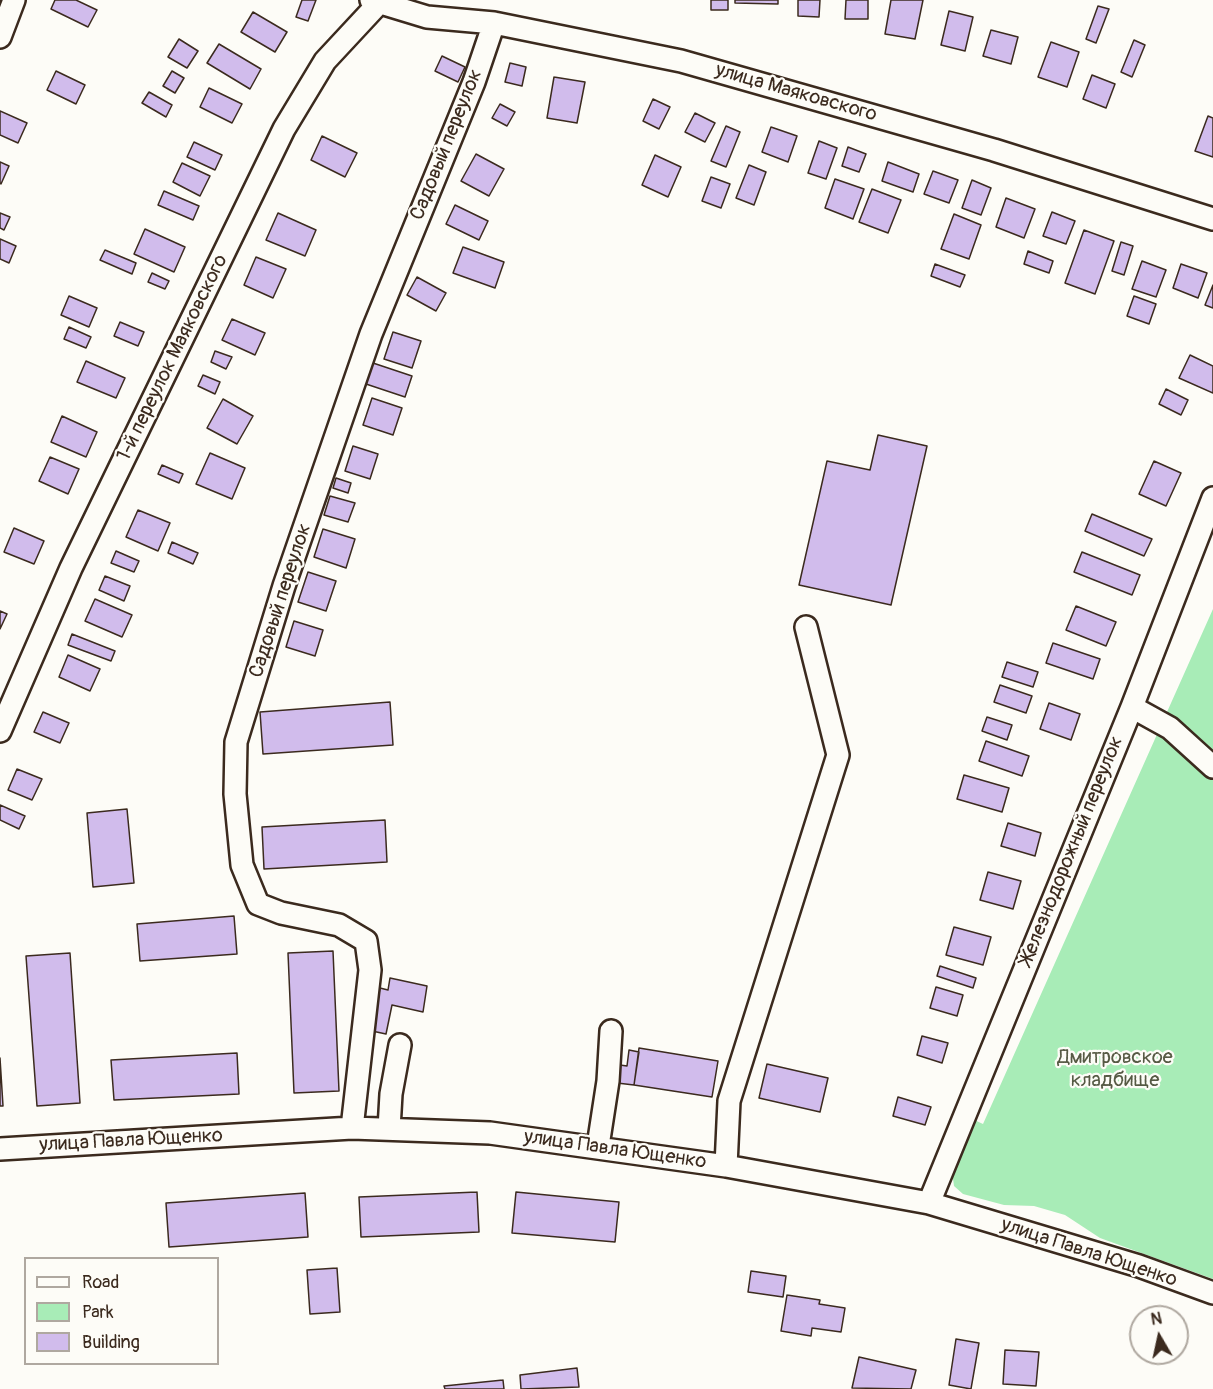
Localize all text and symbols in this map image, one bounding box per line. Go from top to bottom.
street label: улица Маяковского [712,58,880,128]
street label: Садовый переулок [406,66,488,224]
street label: 1-й переулок Маяковского [112,251,234,465]
street label: Садовый переулок [245,521,317,681]
street label: Железнодорожный переулок [1015,733,1129,969]
park label: Дмитровское кладбище [1057,1046,1173,1093]
street label: улица Павла Ющенко [39,1124,223,1158]
street label: улица Павла Ющенко [522,1125,708,1175]
street label: улица Павла Ющенко [998,1213,1180,1293]
legend [24,1257,219,1365]
text: Road [82,1271,119,1294]
text: Park [82,1301,114,1324]
north arrow [1129,1305,1189,1365]
text: N [1150,1308,1163,1330]
text: Building [82,1331,140,1354]

